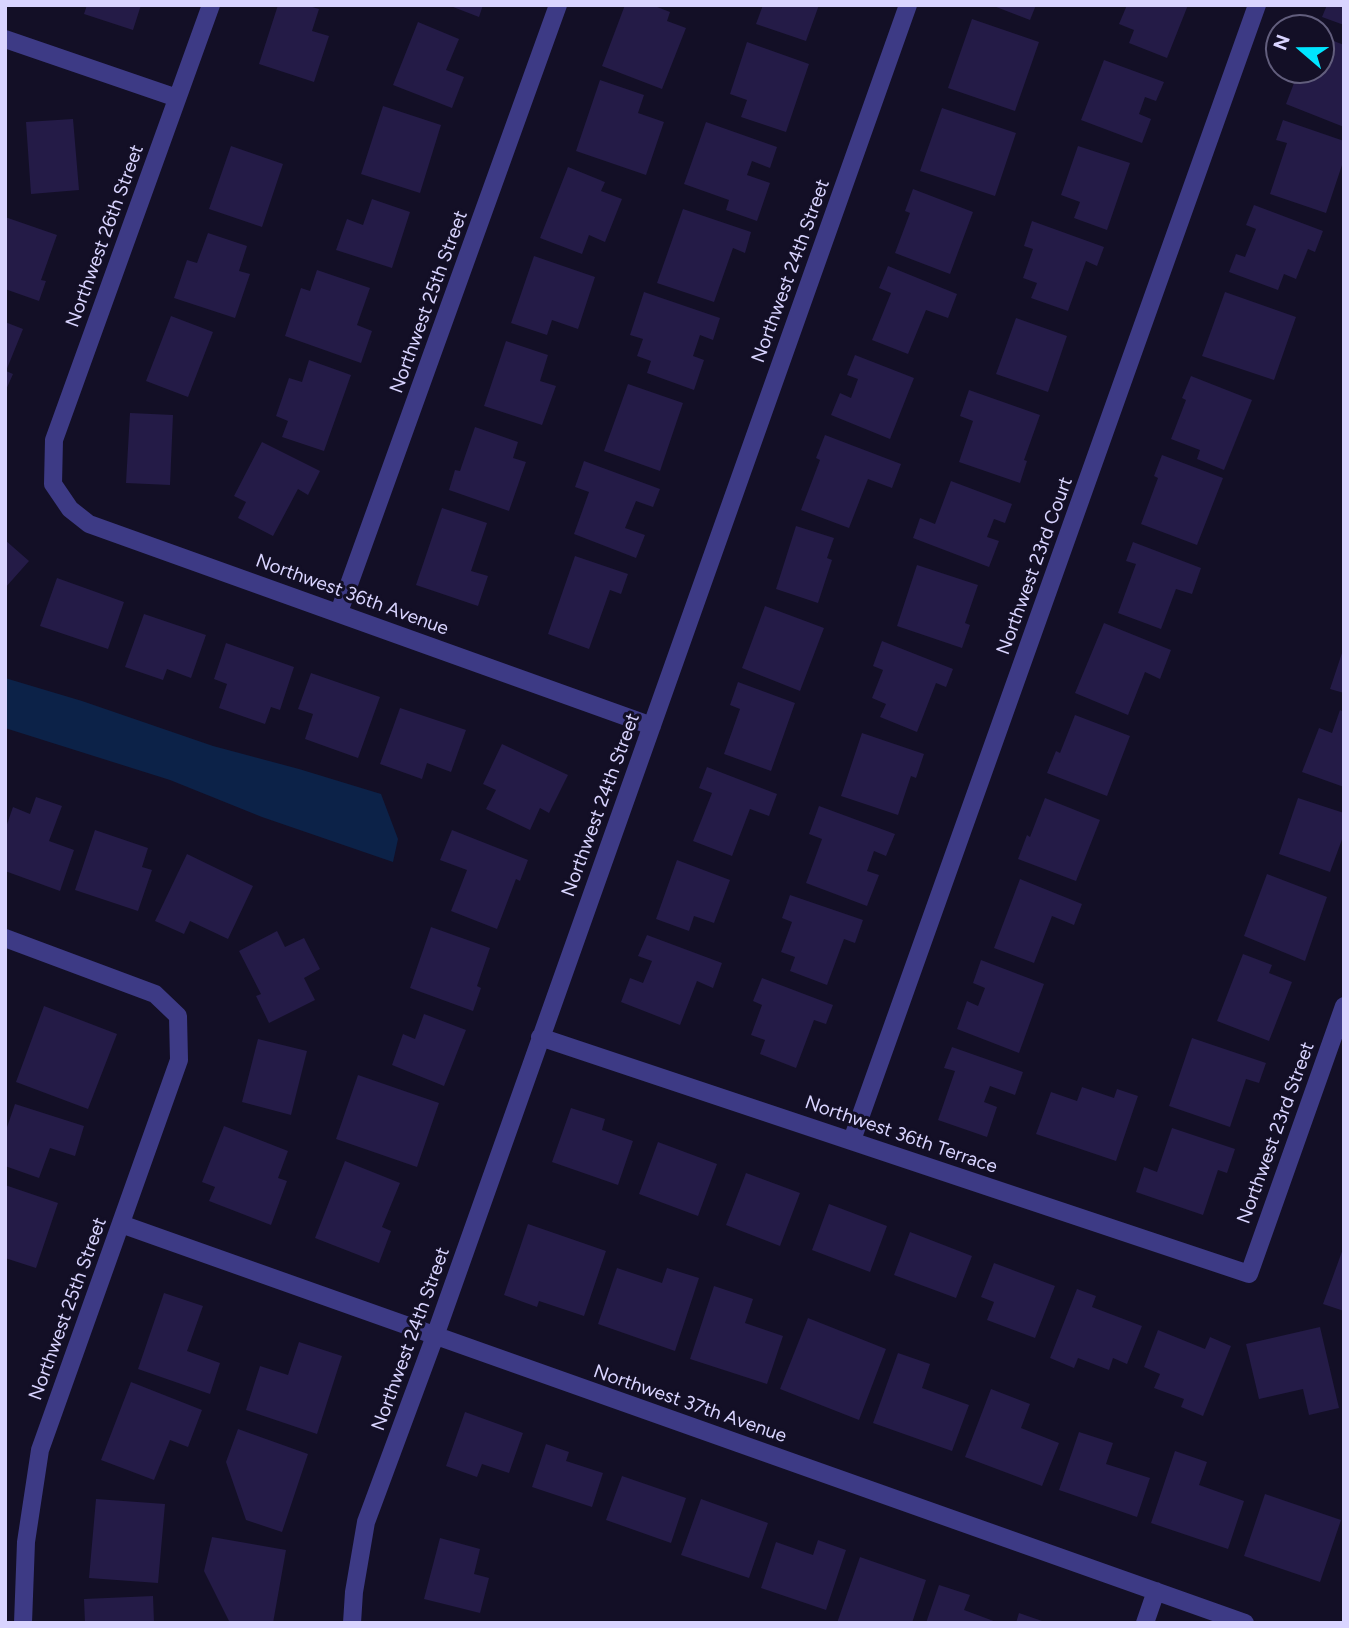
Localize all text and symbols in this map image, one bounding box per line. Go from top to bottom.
north arrow [1265,14,1335,84]
text: N [1268,31,1295,53]
street label: Northwest 26th Street [61,142,149,330]
street label: Northwest 24th Street [747,176,835,366]
street label: Northwest 25th Street [385,208,473,396]
street label: Northwest 23rd Court [992,474,1078,658]
street label: Northwest 36th Avenue [253,550,451,640]
street label: Northwest 24th Street [557,710,645,900]
street label: Northwest 23rd Street [1232,1039,1320,1227]
street label: Northwest 36th Terrace [802,1091,1000,1179]
street label: Northwest 25th Street [24,1215,112,1403]
street label: Northwest 24th Street [367,1244,455,1434]
street label: Northwest 37th Avenue [590,1360,790,1448]

